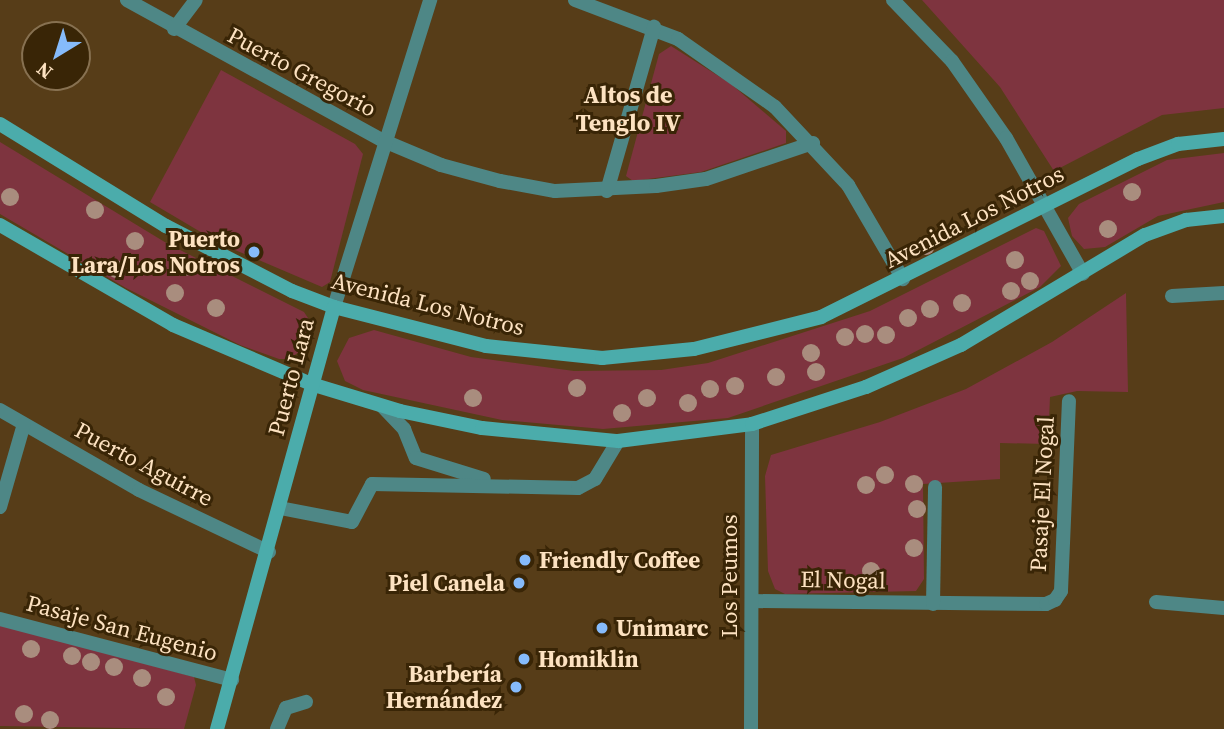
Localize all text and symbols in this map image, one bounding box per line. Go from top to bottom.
north arrow [21,21,91,91]
street label: Puerto Gregorio [223,21,381,123]
text: N [31,56,58,85]
district label: Altos de Tenglo IV [575,81,681,137]
street label: Avenida Los Notros [880,160,1068,274]
place label: Puerto Lara/Los Notros [71,225,240,279]
marker: Puerto Lara/Los Notros [246,244,262,260]
street label: Avenida Los Notros [329,267,527,341]
street label: Puerto Lara [262,315,320,439]
street label: Puerto Aguirre [70,416,218,512]
street label: Pasaje El Nogal [1024,416,1060,572]
street label: Los Peumos [715,514,743,638]
place label: Friendly Coffee [539,546,700,574]
marker: Friendly Coffee [517,552,533,568]
street label: El Nogal [800,565,886,595]
place label: Piel Canela [388,569,505,597]
marker: Piel Canela [511,575,527,591]
street label: Pasaje San Eugenio [23,589,221,667]
place label: Unimarc [616,614,709,642]
marker: Unimarc [594,620,610,636]
place label: Homiklin [538,645,639,673]
marker: Homiklin [516,651,532,667]
place label: Barbería Hernández [386,660,502,714]
marker: Barbería Hernández [508,679,524,695]

